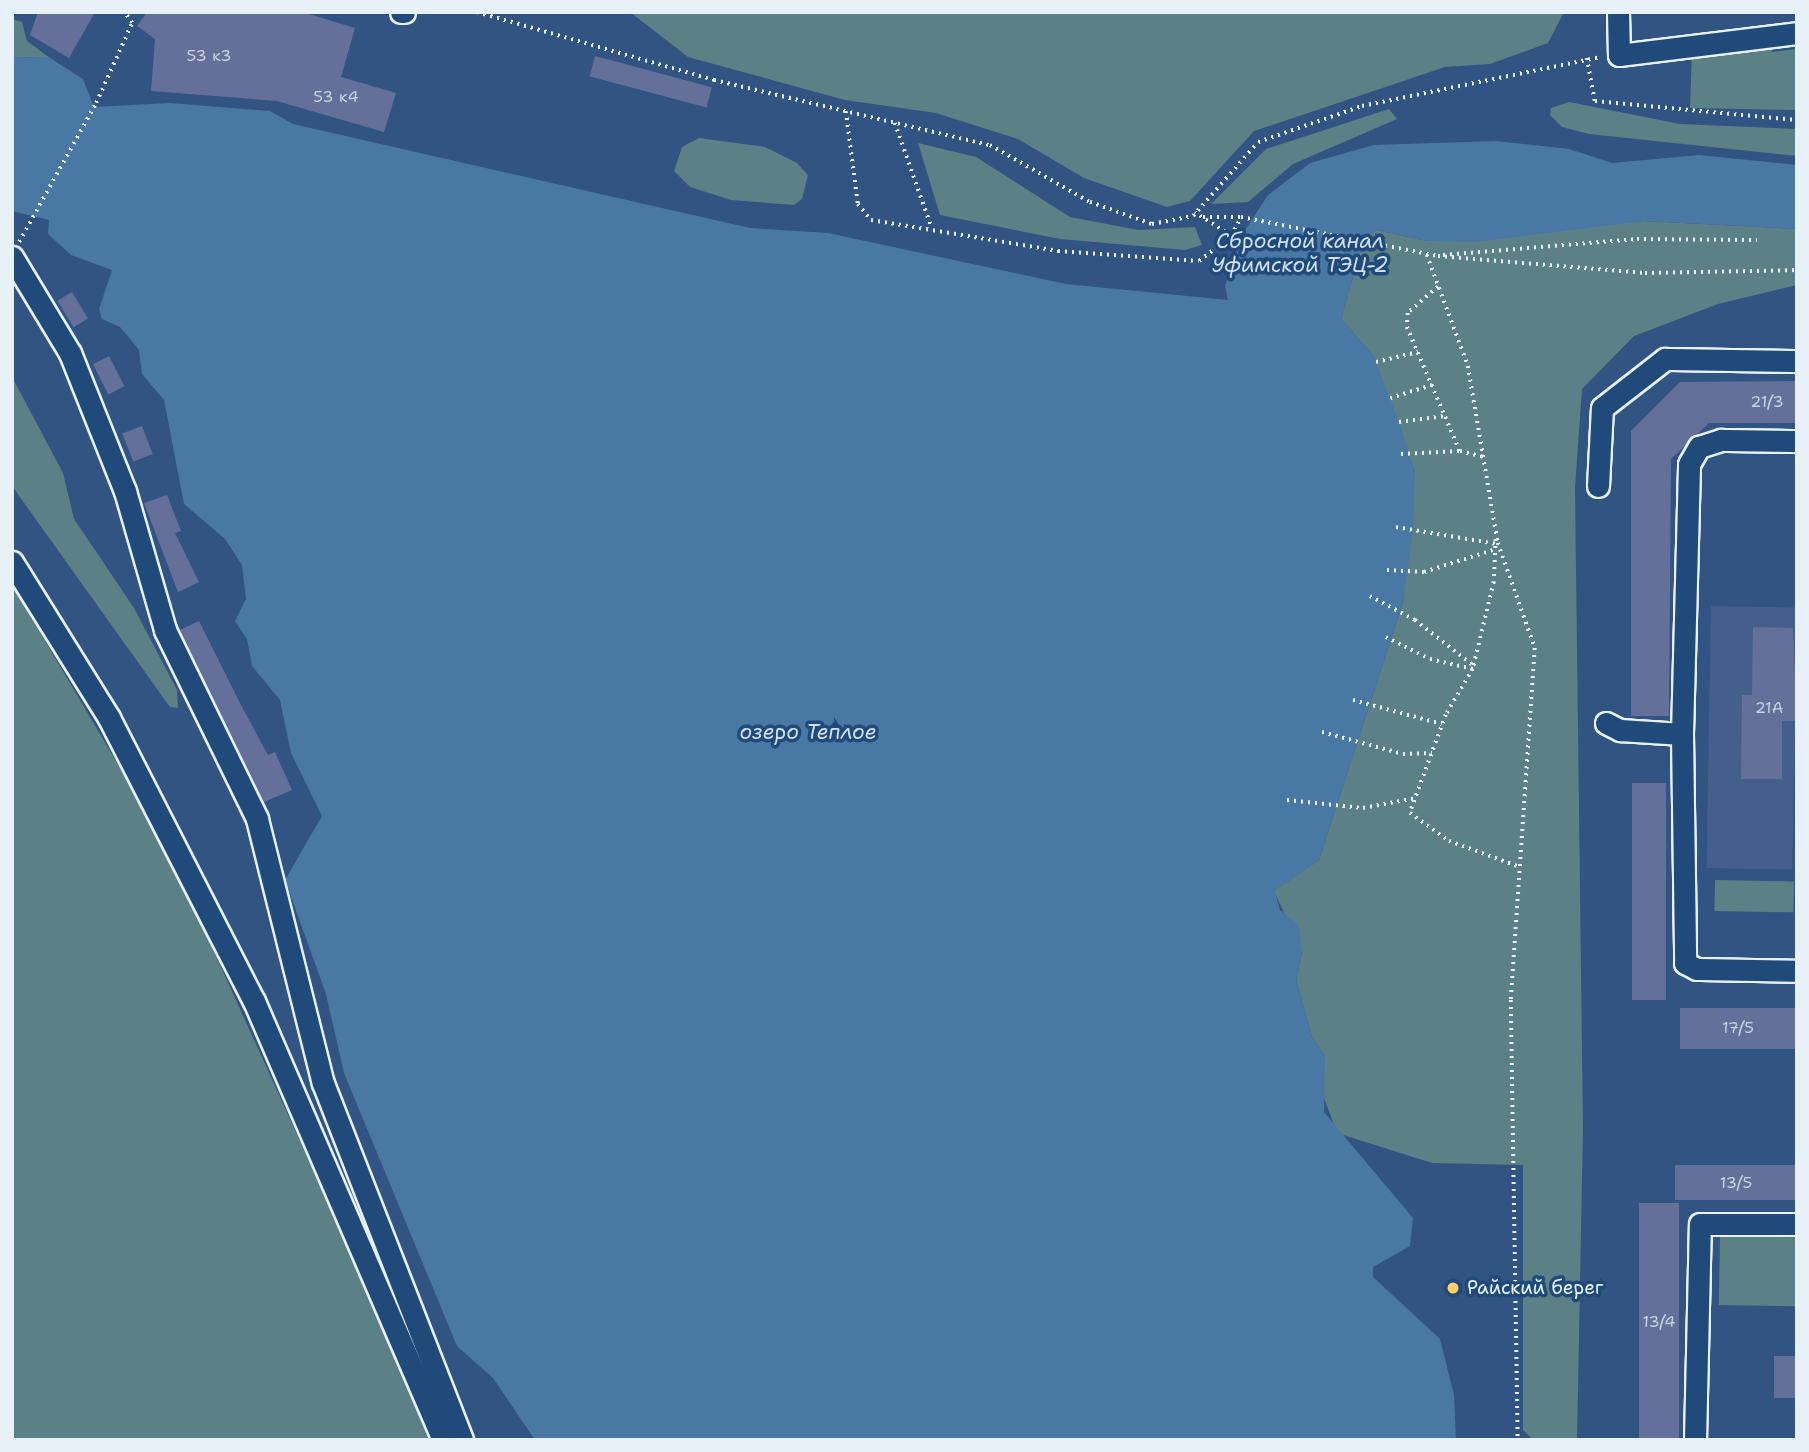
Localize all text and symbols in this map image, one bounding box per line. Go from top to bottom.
house number: 53 к3 [187,46,231,66]
house number: 53 к4 [313,87,359,107]
water label: Сбросной канал Уфимской ТЭЦ-2 [1212,228,1388,278]
house number: 21/3 [1750,392,1784,412]
house number: 21А [1755,698,1783,718]
water label: озеро Теплое [739,719,877,745]
house number: 17/5 [1722,1018,1754,1038]
house number: 13/5 [1720,1173,1752,1193]
place label: Райский берег [1467,1277,1603,1299]
marker: Райский берег [1445,1280,1461,1296]
house number: 13/4 [1643,1312,1675,1332]

